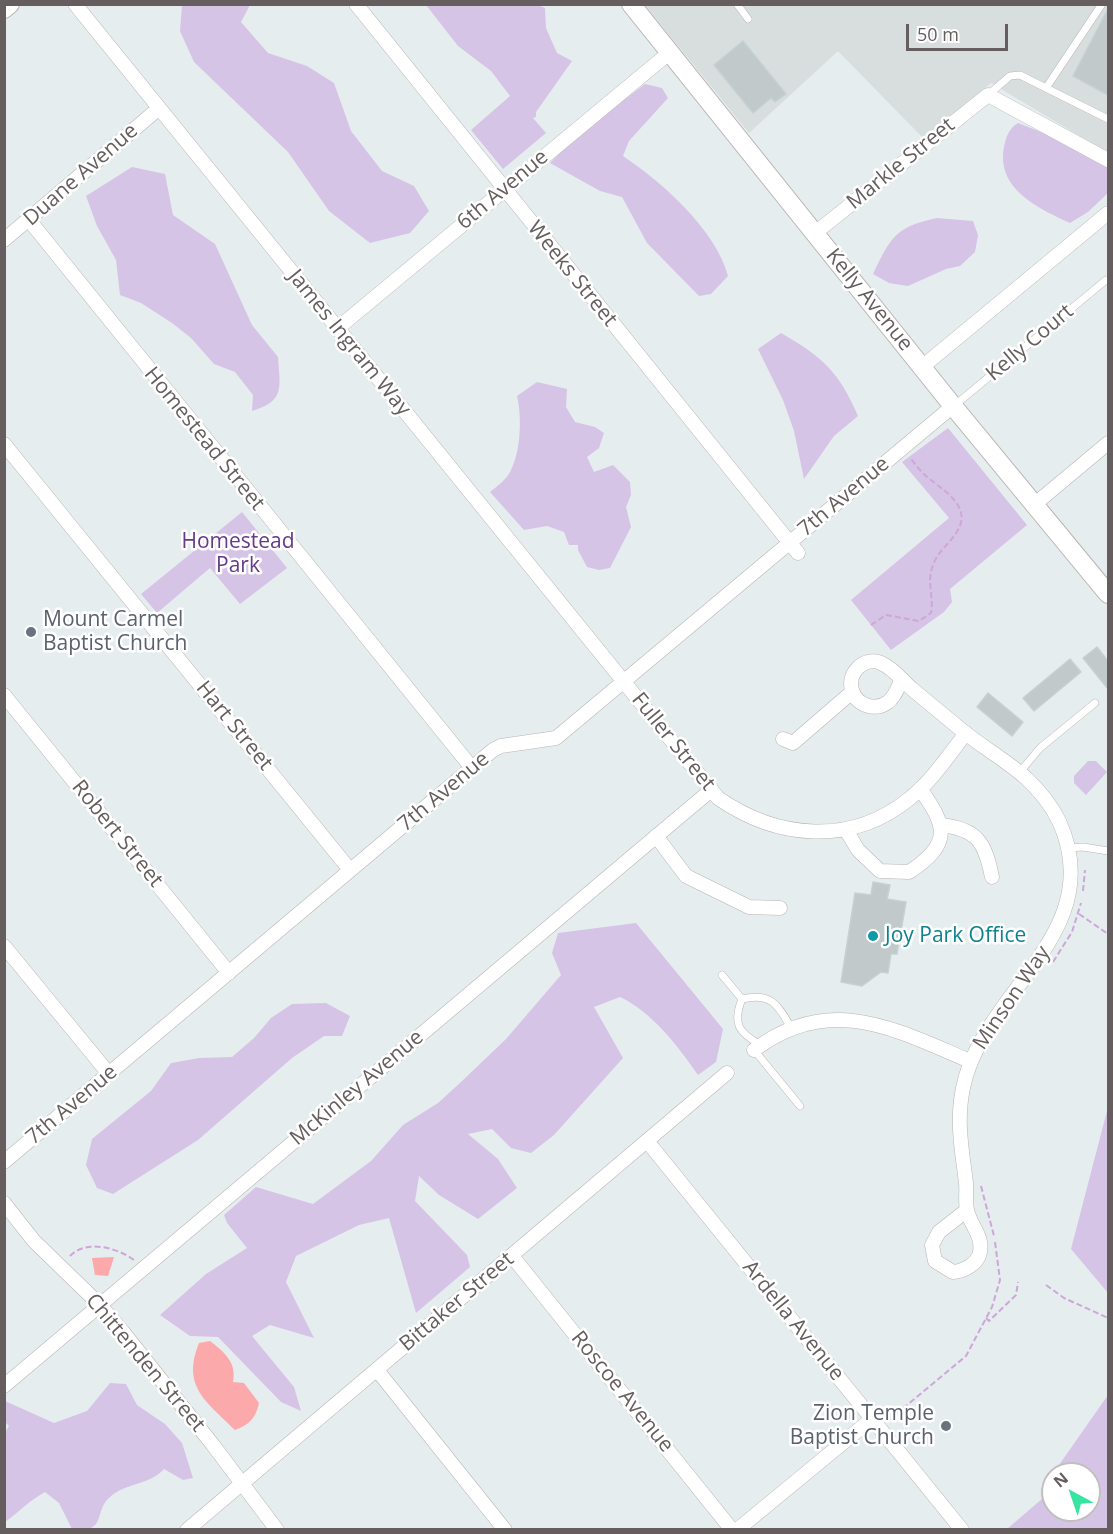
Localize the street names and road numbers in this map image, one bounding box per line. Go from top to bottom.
street label: Markle Street [842,113,960,215]
street label: Duane Avenue [19,119,143,231]
street label: 6th Avenue [452,145,554,235]
street label: Weeks Street [522,216,622,332]
street label: Kelly Avenue [820,244,918,356]
street label: James Ingram Way [282,265,416,421]
street label: Kelly Court [981,299,1079,387]
street label: Homestead Street [138,362,270,516]
street label: 7th Avenue [793,452,895,542]
street label: Hart Street [190,676,278,776]
street label: Fuller Street [626,688,720,796]
street label: 7th Avenue [393,747,495,837]
street label: Robert Street [66,775,168,893]
street label: Minson Way [968,941,1056,1055]
street label: McKinley Avenue [285,1025,429,1151]
street label: 7th Avenue [21,1060,123,1150]
street label: Bittaker Street [395,1247,519,1357]
street label: Ardella Avenue [737,1256,849,1386]
street label: Chittenden Street [80,1289,210,1437]
street label: Roscoe Avenue [565,1326,679,1458]

